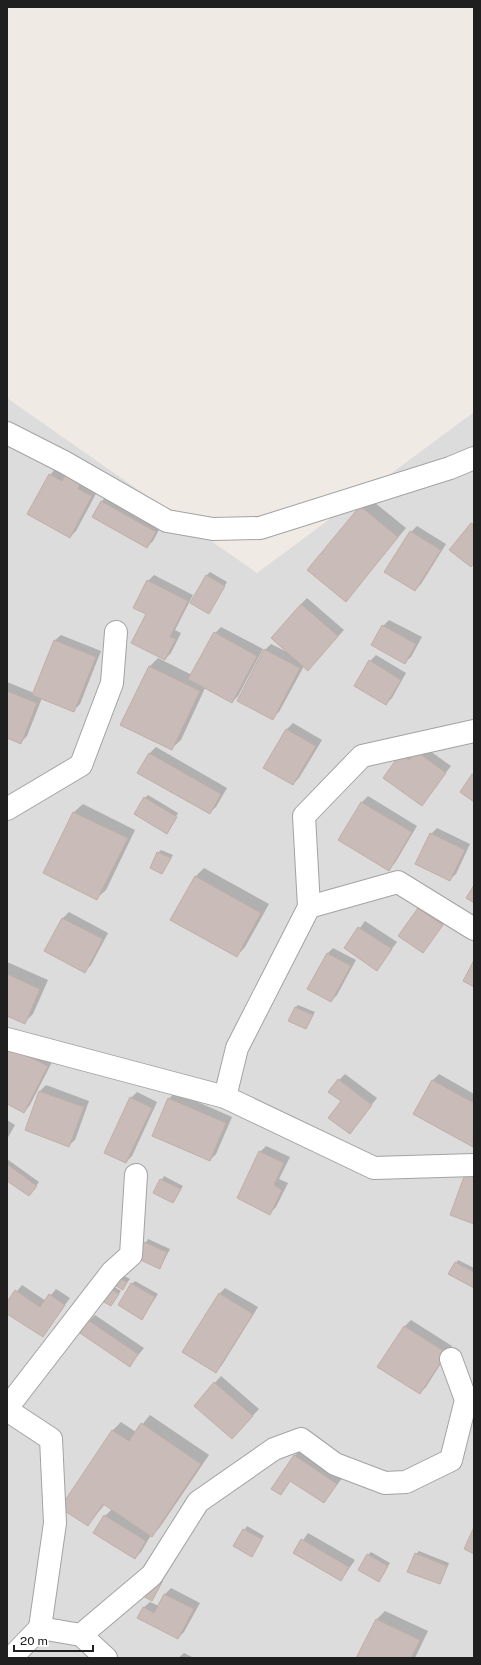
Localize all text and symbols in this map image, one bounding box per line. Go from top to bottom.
scale bar [14,1627,93,1653]
text: 20 m [20,1634,48,1648]

